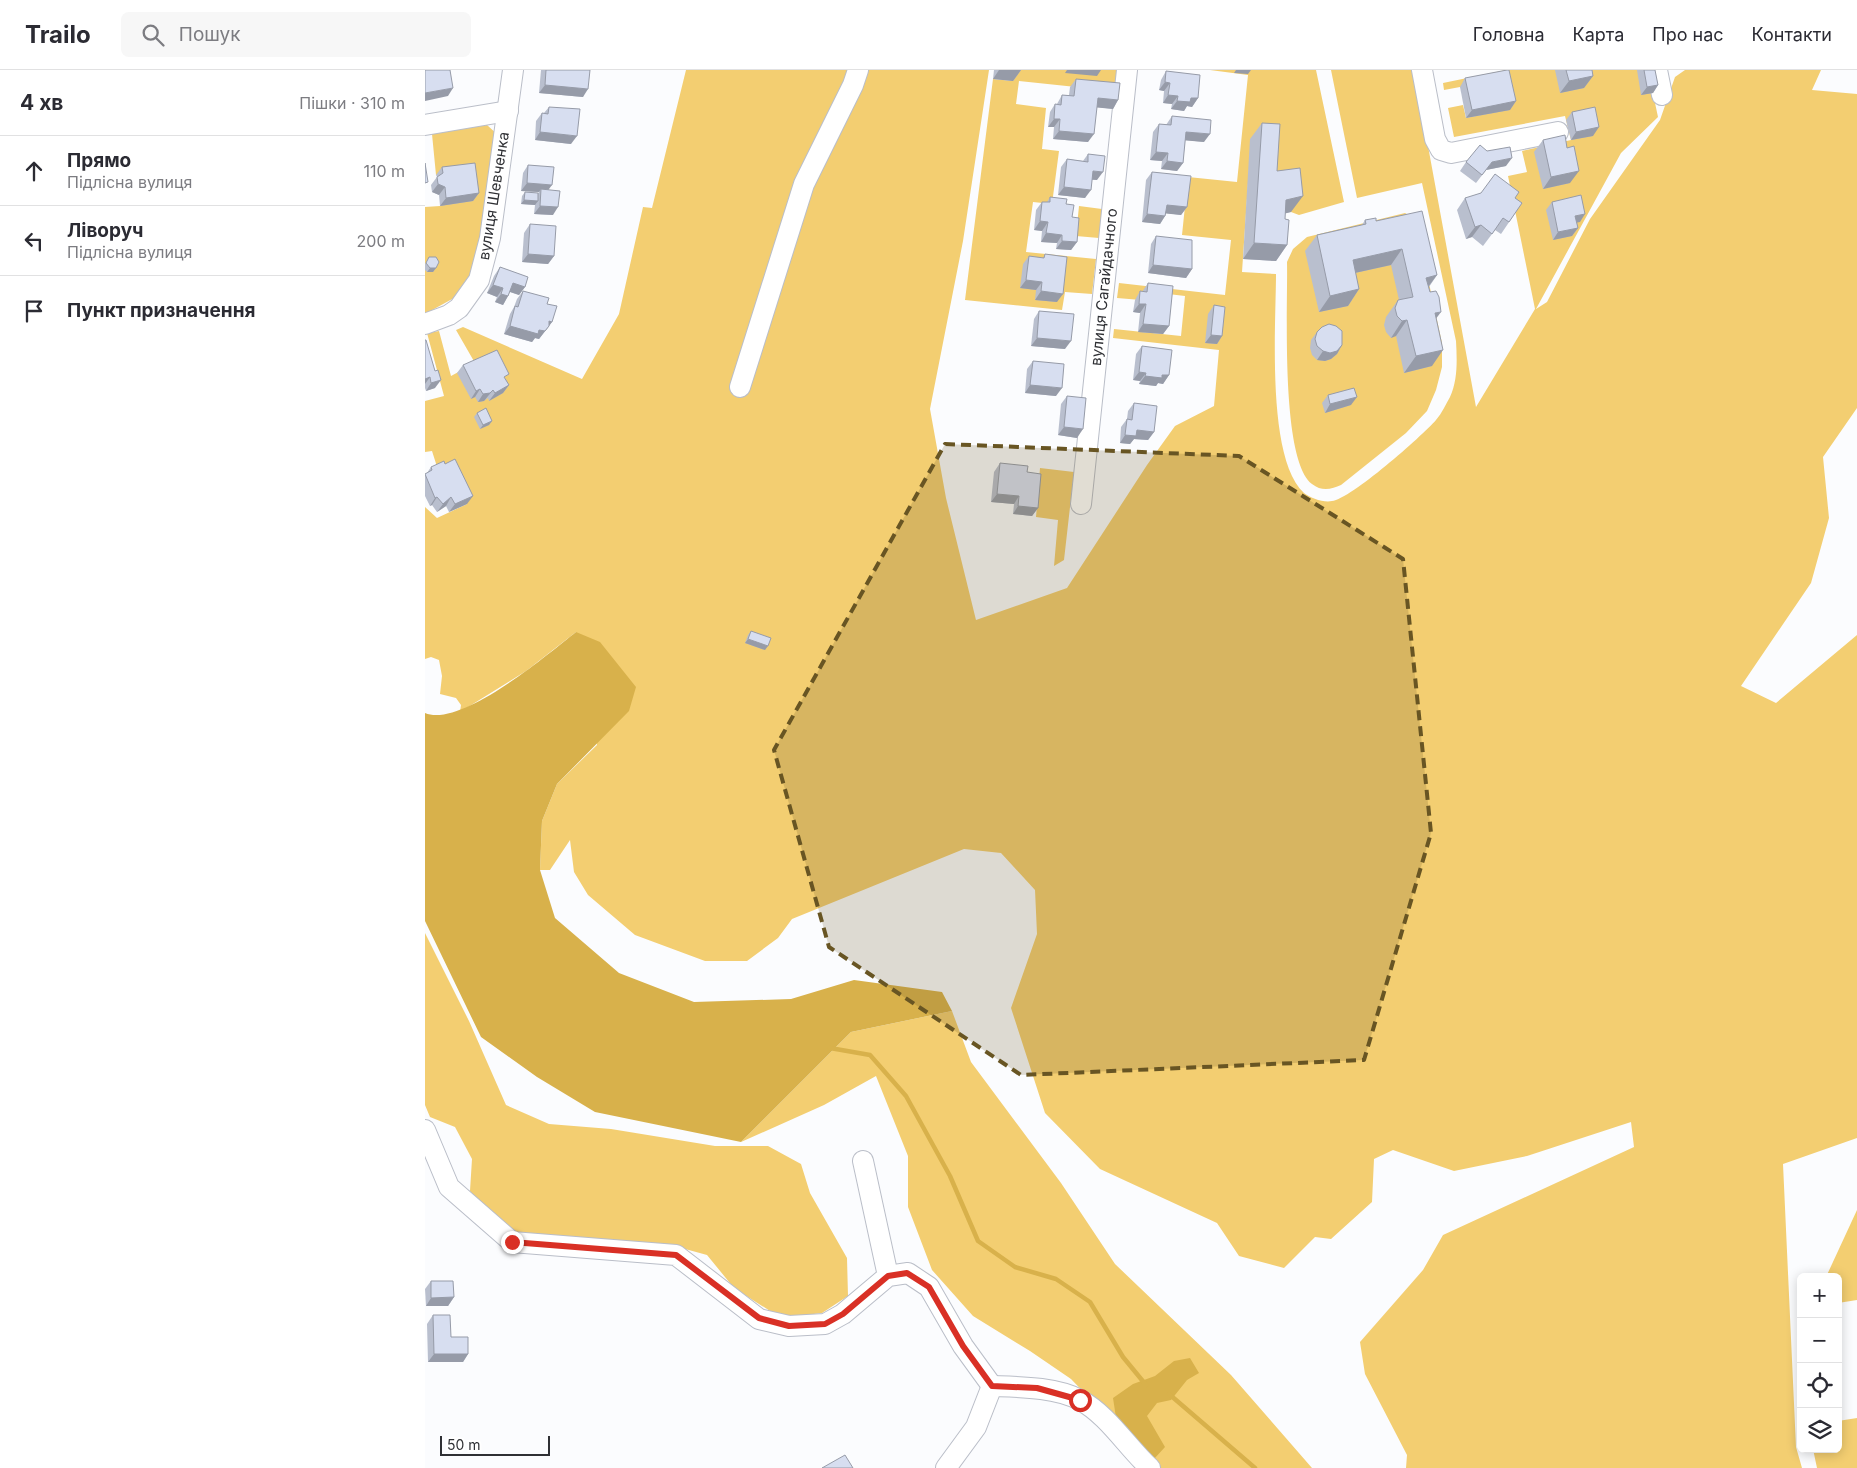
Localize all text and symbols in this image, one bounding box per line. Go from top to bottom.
search box [121,12,471,57]
text: Trailo [25,20,91,49]
icon: search [139,21,167,49]
text: Пошук [179,23,241,46]
text: Головна [1473,24,1545,45]
text: Карта [1573,24,1624,45]
text: Про нас [1652,24,1724,45]
text: Контакти [1752,24,1832,45]
text: 4 хв [20,90,63,115]
text: Пішки · 310 m [299,93,405,113]
street label: вулиця Шевченка [474,130,513,261]
text: Прямо [67,149,131,172]
icon: ahead [20,157,48,185]
text: 110 m [363,161,405,181]
text: Підлісна вулиця [67,172,192,192]
street label: вулиця Сагайдачного [1086,207,1121,367]
text: Ліворуч [67,219,143,242]
icon: left [20,227,48,255]
text: 200 m [357,231,405,251]
text: Підлісна вулиця [67,242,192,262]
icon: arrive [20,297,48,325]
text: Пункт призначення [67,299,255,322]
route end [501,1231,524,1254]
map controls [1797,1273,1842,1453]
button: + [1797,1273,1842,1318]
button: − [1797,1318,1842,1363]
button: locate [1797,1363,1842,1408]
route start [1069,1389,1092,1412]
button: layers [1797,1408,1842,1453]
scale bar [440,1433,550,1456]
text: 50 m [447,1436,481,1453]

